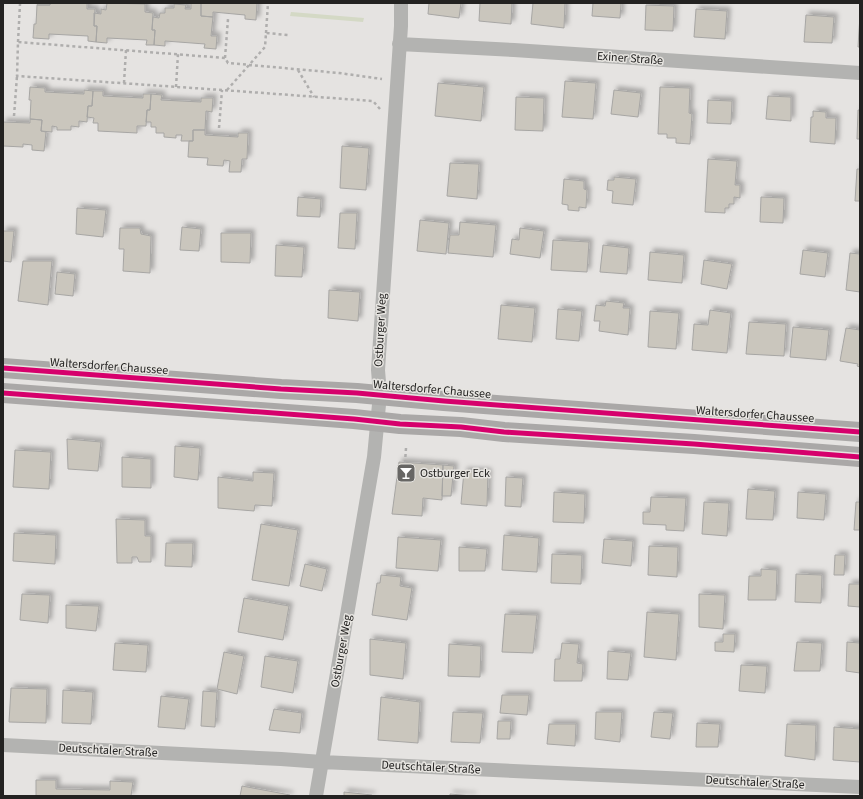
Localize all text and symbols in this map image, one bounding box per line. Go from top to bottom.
street label: Exiner Straße [596,48,664,69]
street label: Ostburger Weg [370,293,391,367]
street label: Waltersdorfer Chaussee [49,354,169,379]
street label: Waltersdorfer Chaussee [372,376,492,403]
street label: Waltersdorfer Chaussee [695,402,815,427]
bar icon: Ostburger Eck [395,462,417,484]
place label: Ostburger Eck [420,465,490,482]
street label: Ostburger Weg [327,613,356,689]
street label: Deutschtaler Straße [58,739,158,762]
street label: Deutschtaler Straße [381,756,481,779]
street label: Deutschtaler Straße [705,771,805,794]

